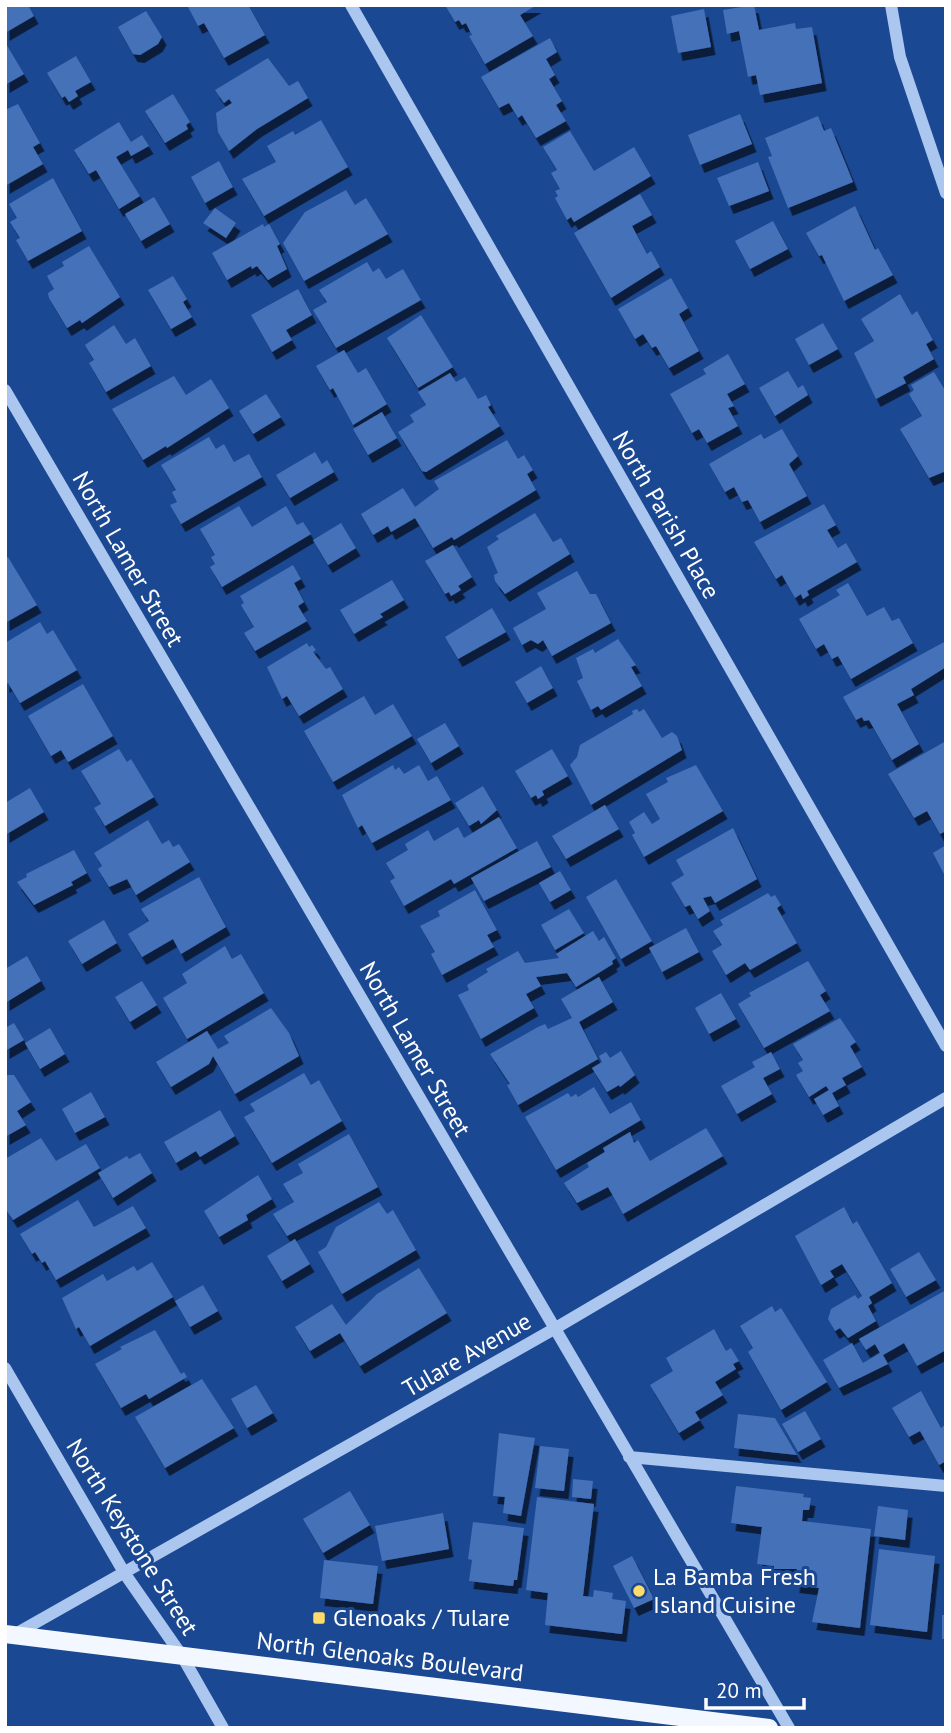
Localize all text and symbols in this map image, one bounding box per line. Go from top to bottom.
street label: North Parish Place [606,425,727,604]
street label: North Lamer Street [66,466,191,652]
street label: North Lamer Street [353,956,478,1142]
street label: Tulare Avenue [397,1305,537,1404]
street label: North Keystone Street [59,1433,205,1641]
place label: La Bamba Fresh Island Cuisine [653,1561,816,1620]
marker: La Bamba Fresh Island Cuisine [631,1583,647,1599]
place label: Glenoaks / Tulare [333,1602,510,1633]
marker: Glenoaks / Tulare [311,1610,327,1626]
street label: North Glenoaks Boulevard [255,1625,525,1688]
scale bar [706,1666,804,1710]
text: 20 m [716,1677,762,1704]

